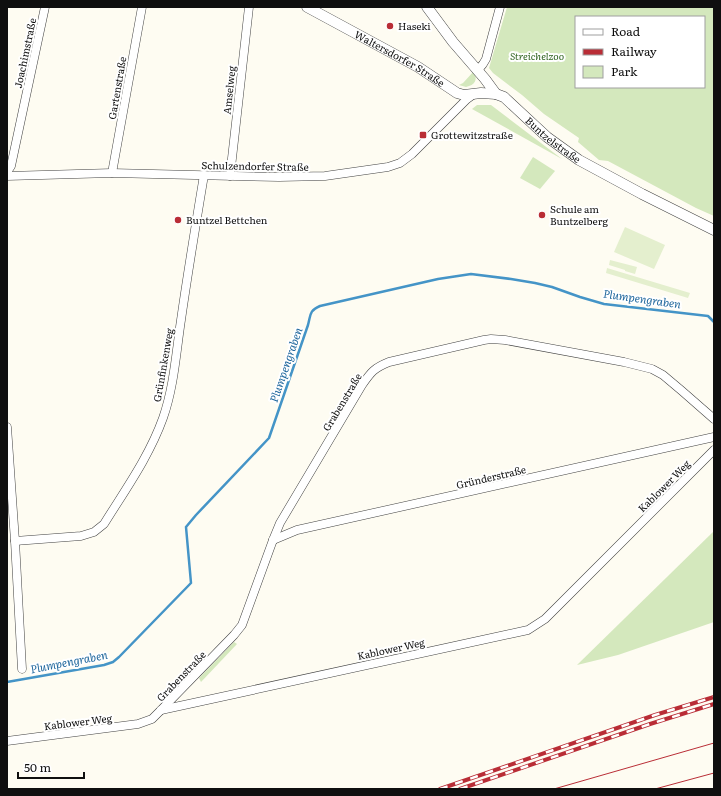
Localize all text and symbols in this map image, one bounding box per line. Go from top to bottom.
legend [575,16,705,88]
street label: Joachimstraße [10,17,39,89]
place label: Haseki [398,18,431,33]
marker: Haseki [385,21,395,31]
text: Road [611,22,641,40]
street label: Waltersdorfer Straße [352,26,448,90]
text: Railway [611,42,657,60]
park label: Streichelzoo [510,48,564,63]
street label: Gartenstraße [104,55,129,120]
text: Park [611,62,638,80]
street label: Amselweg [218,65,239,115]
street label: Buntzelstraße [523,113,584,166]
place label: Grottewitzstraße [431,127,513,142]
marker: Grottewitzstraße [418,130,428,140]
street label: Schulzendorfer Straße [201,157,309,174]
place label: Schule am Buntzelberg [550,201,608,228]
marker: Schule am Buntzelberg [537,210,547,220]
place label: Buntzel Bettchen [186,212,268,227]
marker: Buntzel Bettchen [173,215,183,225]
water label: Plumpengraben [602,285,682,311]
water label: Plumpengraben [265,325,306,404]
street label: Grünfinkenweg [149,326,176,403]
street label: Grabenstraße [318,370,365,434]
street label: Kablower Weg [634,456,693,515]
street label: Gründerstraße [454,461,527,492]
street label: Kablower Weg [356,634,426,663]
water label: Plumpengraben [29,646,109,676]
street label: Grabenstraße [153,647,209,704]
street label: Kablower Weg [43,710,113,733]
scale bar [18,754,84,780]
text: 50 m [24,758,51,776]

